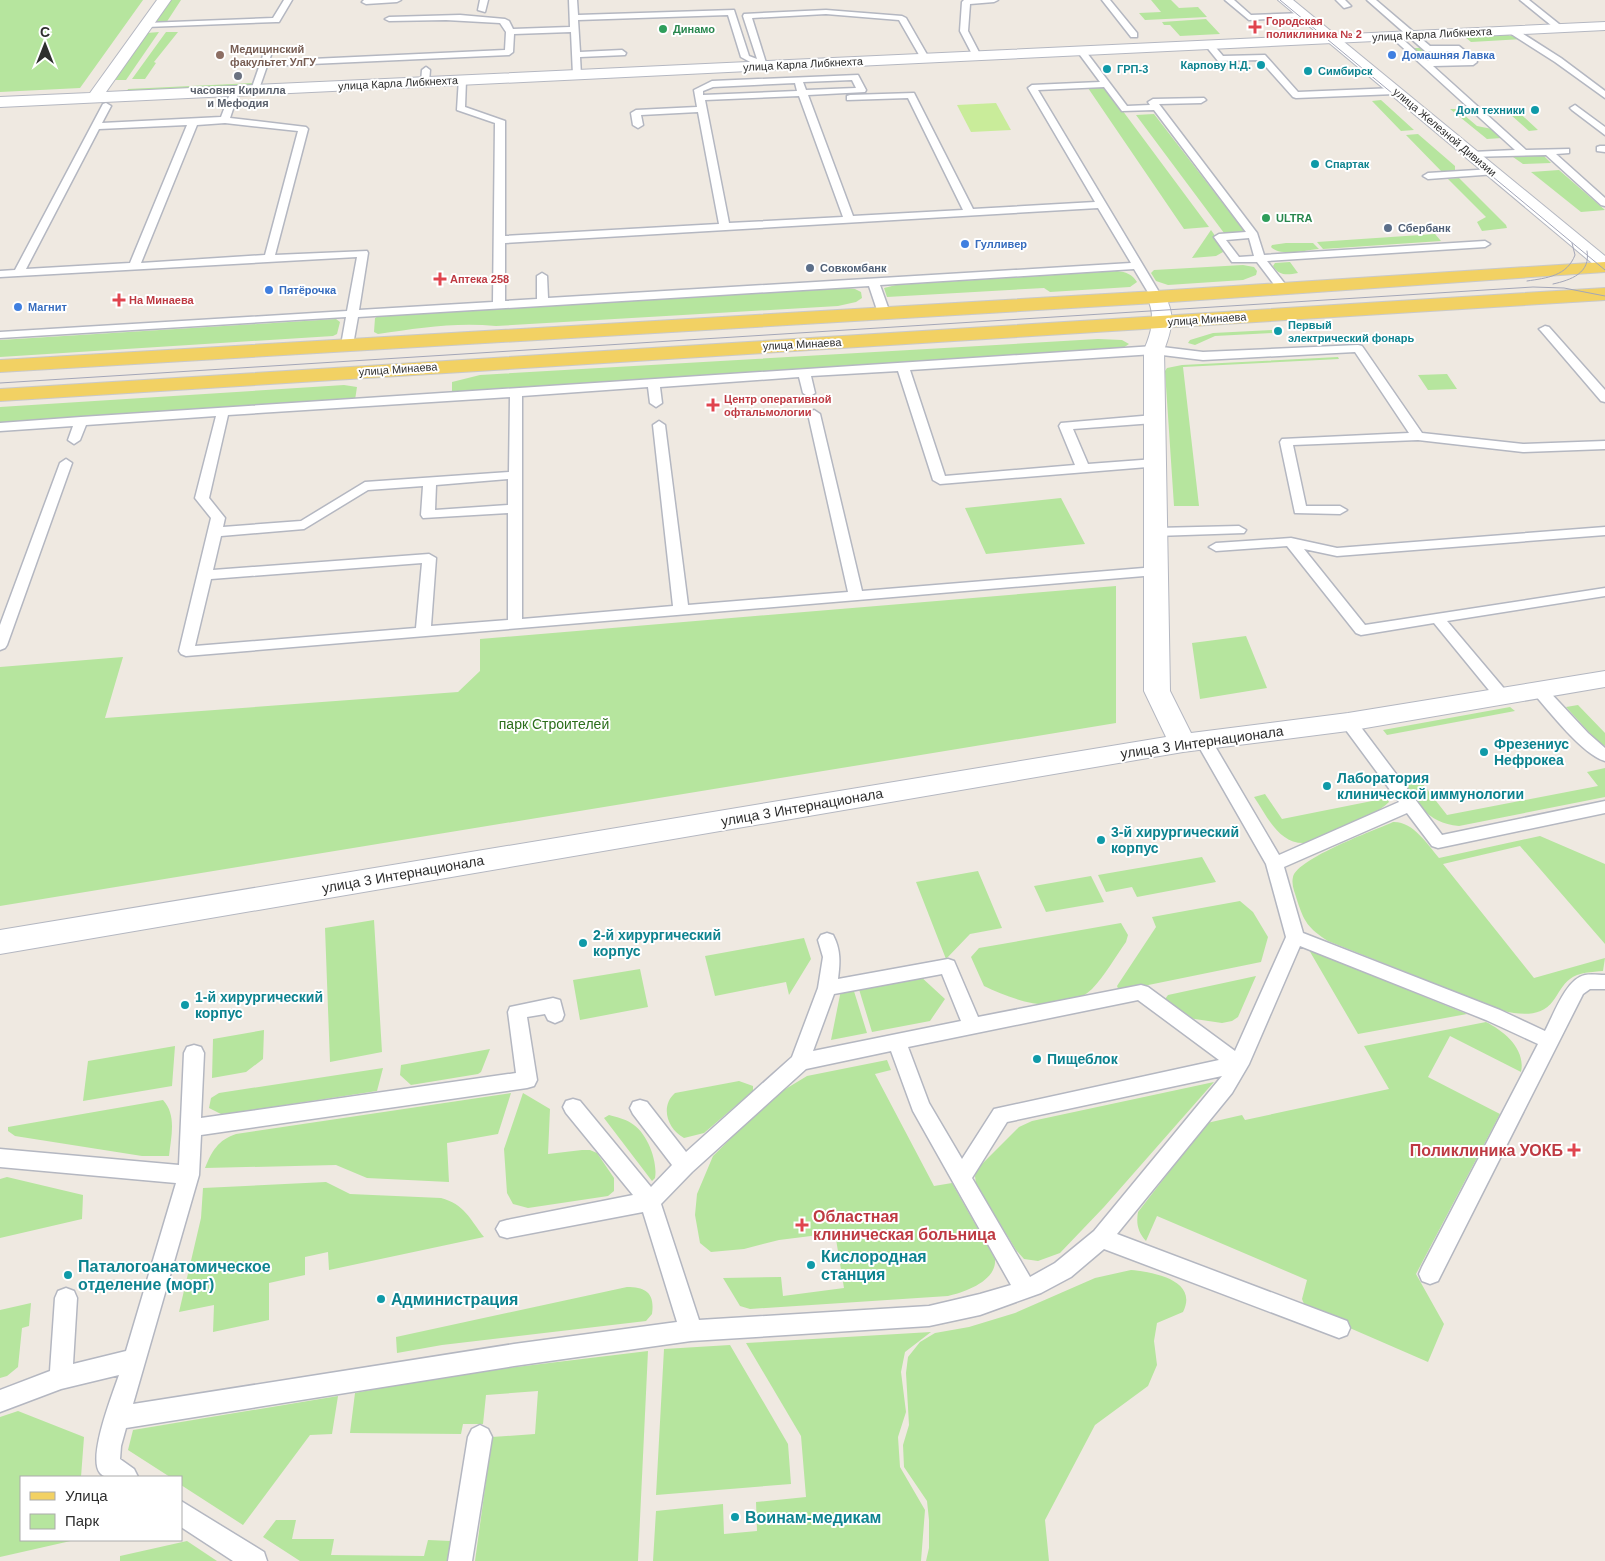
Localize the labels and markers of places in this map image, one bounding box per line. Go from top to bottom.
place label: Городская поликлиника № 2 [1266,15,1362,40]
marker: Городская поликлиника № 2 [1248,20,1262,34]
marker: Динамо [657,23,669,35]
place label: Динамо [673,23,715,35]
place label: Медицинский факультет УлГУ [230,43,316,68]
marker: Медицинский факультет УлГУ [214,49,226,61]
marker: Домашняя Лавка [1386,49,1398,61]
place label: Домашняя Лавка [1402,49,1496,61]
place label: Карпову Н.Д. [1180,59,1251,71]
marker: Карпову Н.Д. [1255,59,1267,71]
marker: ГРП-3 [1101,63,1113,75]
place label: ГРП-3 [1117,63,1148,75]
marker: Симбирск [1302,65,1314,77]
place label: Симбирск [1318,65,1373,77]
marker: часовня Кирилла и Мефодия [232,70,244,82]
place label: часовня Кирилла и Мефодия [190,84,287,109]
place label: Дом техники [1456,104,1525,116]
marker: Дом техники [1529,104,1541,116]
marker: Спартак [1309,158,1321,170]
place label: Спартак [1325,158,1370,170]
marker: ULTRA [1260,212,1272,224]
place label: ULTRA [1276,212,1313,224]
marker: Сбербанк [1382,222,1394,234]
place label: Сбербанк [1398,222,1451,234]
marker: Гулливер [959,238,971,250]
place label: Гулливер [975,238,1027,250]
marker: Совкомбанк [804,262,816,274]
place label: Совкомбанк [820,262,887,274]
marker: Аптека 258 [434,273,446,285]
place label: Аптека 258 [450,273,509,285]
marker: Пятёрочка [263,284,275,296]
place label: Пятёрочка [279,284,337,296]
marker: На Минаева [113,294,125,306]
place label: На Минаева [129,294,195,306]
marker: Магнит [12,301,24,313]
place label: Магнит [28,301,67,313]
place label: Первый электрический фонарь [1288,319,1414,344]
marker: Первый электрический фонарь [1272,325,1284,337]
place label: Центр оперативной офтальмологии [724,393,831,418]
marker: Центр оперативной офтальмологии [706,398,720,412]
place label: Фрезениус Нефрокеа [1494,736,1569,768]
marker: Фрезениус Нефрокеа [1478,746,1490,758]
place label: Лаборатория клинической иммунологии [1337,770,1524,802]
marker: Лаборатория клинической иммунологии [1321,780,1333,792]
place label: 3-й хирургический корпус [1111,824,1239,856]
marker: 3-й хирургический корпус [1095,834,1107,846]
place label: 2-й хирургический корпус [593,927,721,959]
marker: 2-й хирургический корпус [577,937,589,949]
place label: 1-й хирургический корпус [195,989,323,1021]
marker: 1-й хирургический корпус [179,999,191,1011]
place label: Пищеблок [1047,1051,1119,1067]
marker: Пищеблок [1031,1053,1043,1065]
place label: Поликлиника УОКБ [1410,1142,1563,1159]
marker: Поликлиника УОКБ [1567,1143,1581,1157]
place label: Областная клиническая больница [813,1208,996,1243]
marker: Областная клиническая больница [795,1218,809,1232]
place label: Кислородная станция [821,1248,927,1283]
place label: Паталогоанатомическое отделение (морг) [78,1258,271,1293]
marker: Кислородная станция [805,1259,817,1271]
marker: Паталогоанатомическое отделение (морг) [62,1269,74,1281]
place label: Администрация [391,1291,518,1308]
marker: Администрация [375,1293,387,1305]
place label: Воинам-медикам [745,1509,881,1526]
marker: Воинам-медикам [729,1511,741,1523]

